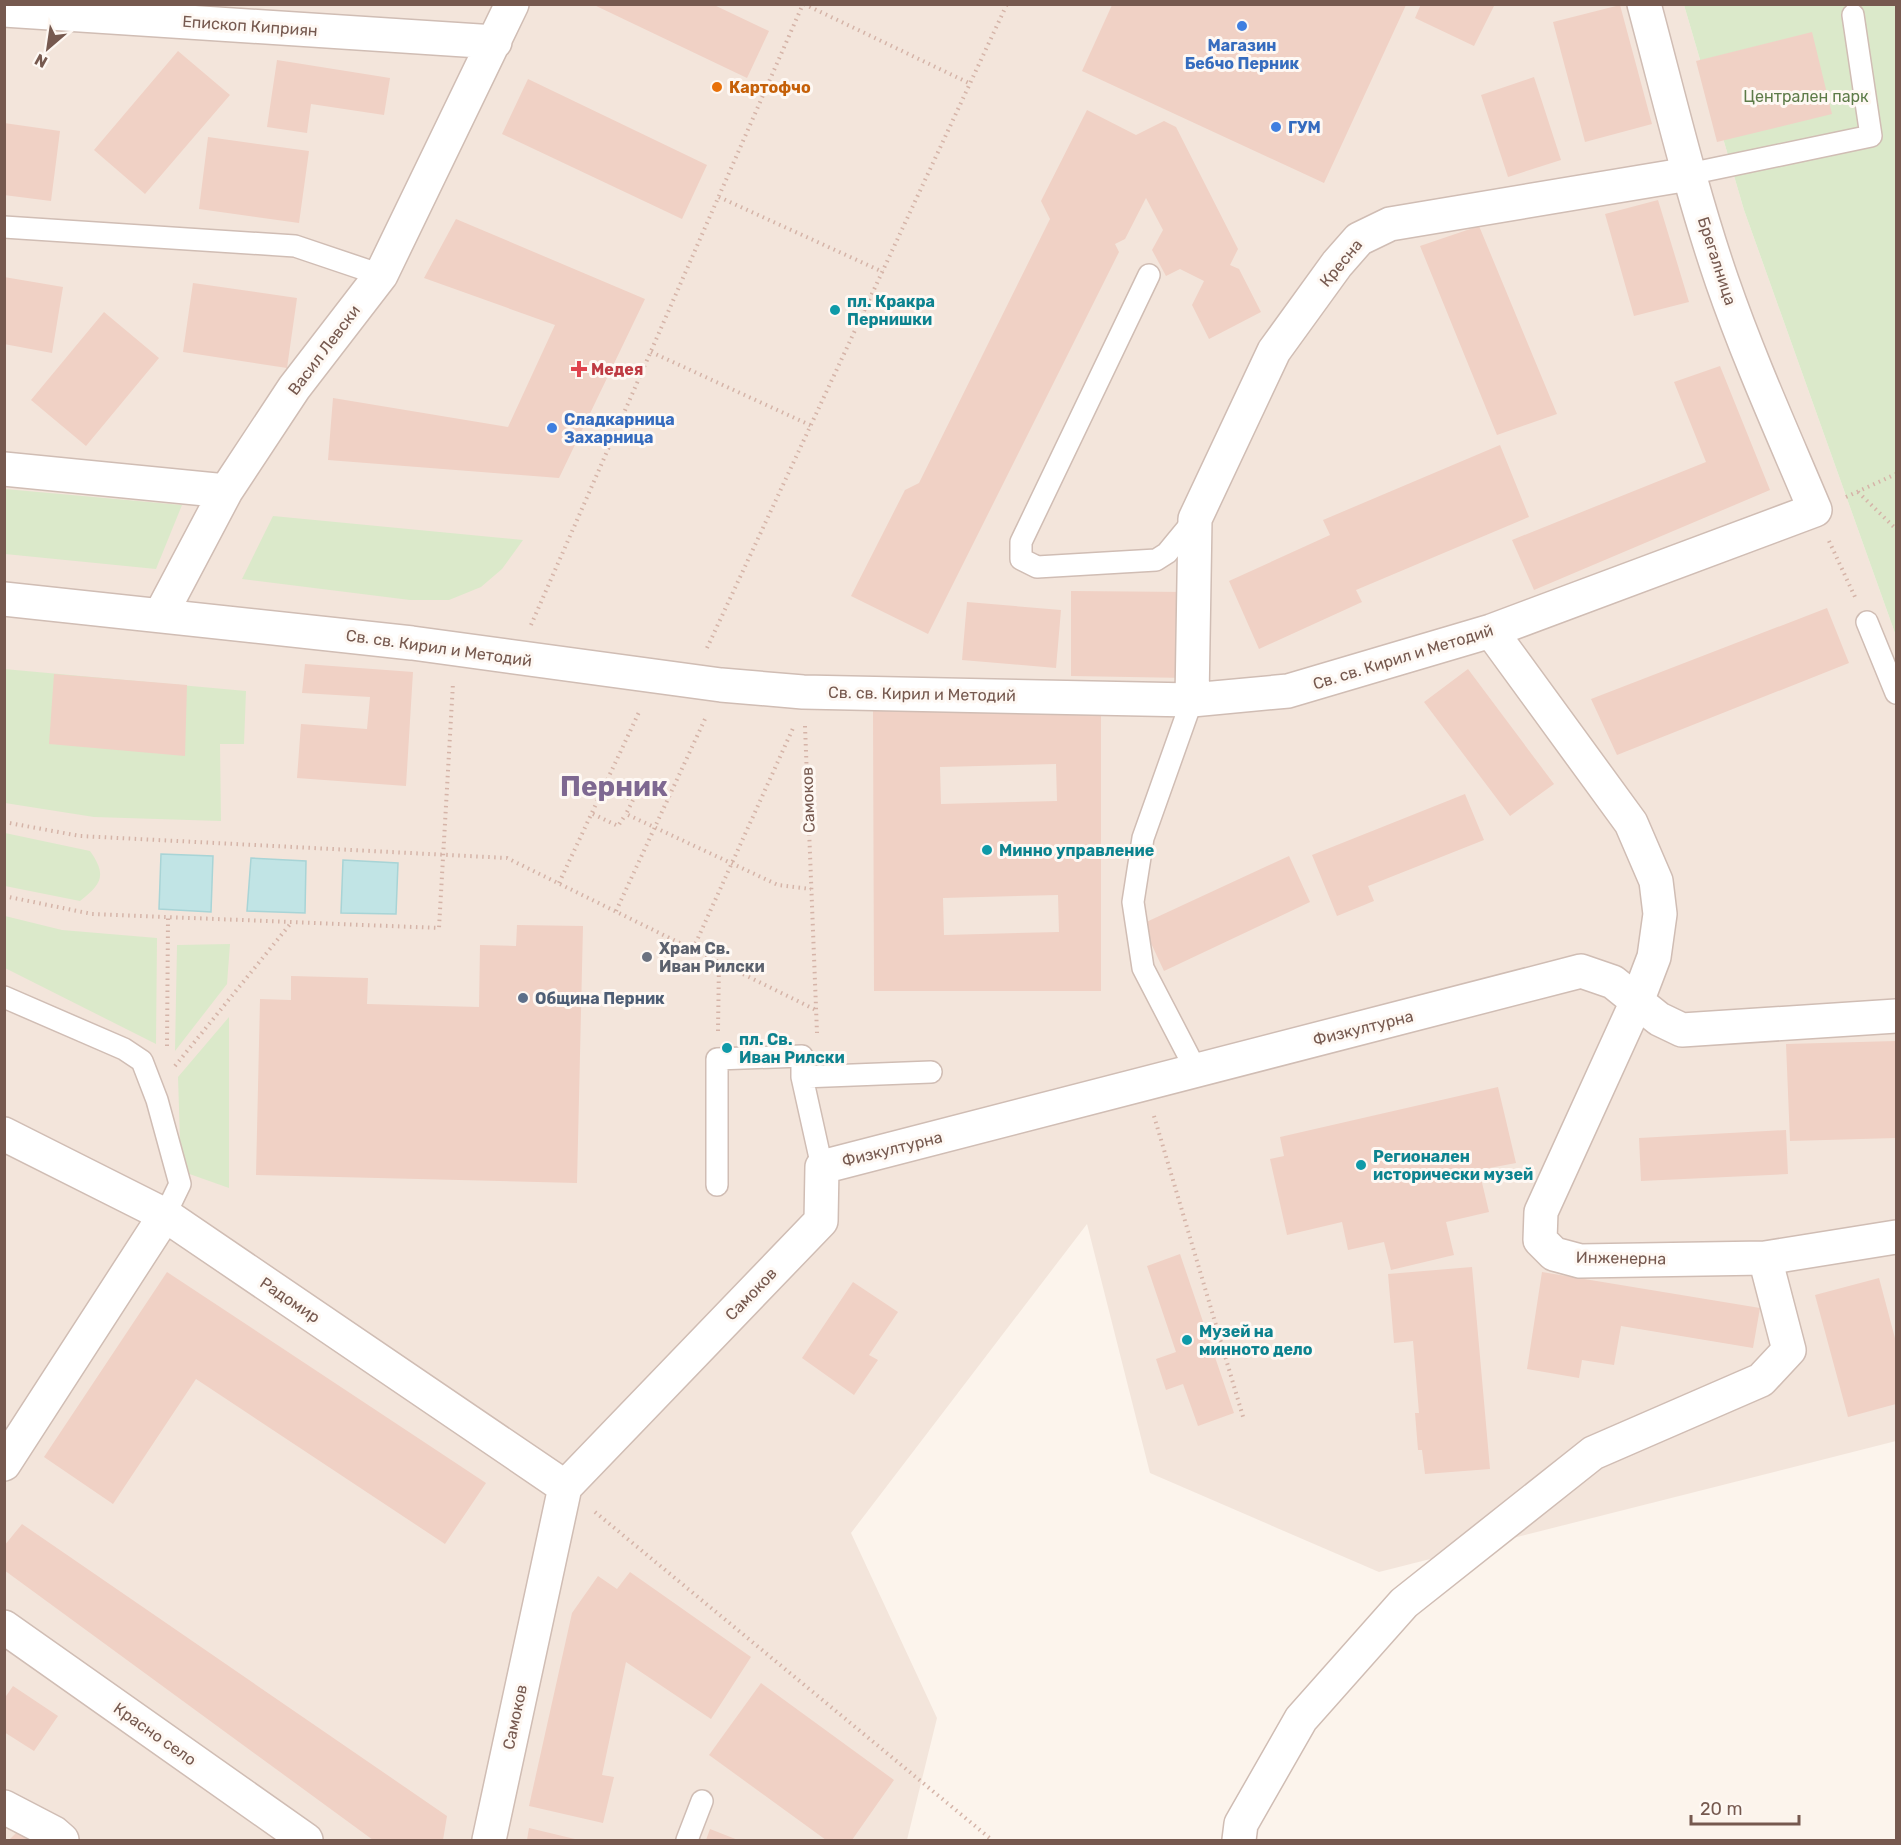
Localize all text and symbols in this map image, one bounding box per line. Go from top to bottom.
street label: Епископ Киприян [182,12,318,40]
north arrow [18,18,78,78]
marker: Магазин Бебчо Перник [1235,19,1249,33]
place label: Магазин Бебчо Перник [1185,36,1299,73]
text: N [31,50,51,72]
place label: Картофчо [729,78,811,97]
marker: Картофчо [710,80,724,94]
park label: Централен парк [1743,87,1869,106]
place label: ГУМ [1288,118,1321,137]
marker: ГУМ [1269,120,1283,134]
street label: Брегалница [1694,214,1740,308]
street label: Кресна [1316,235,1366,291]
place label: пл. Кракра Пернишки [847,292,935,329]
street label: Васил Левски [284,301,364,399]
marker: пл. Кракра Пернишки [828,303,842,317]
place label: Медея [591,360,643,379]
marker: Медея [572,362,586,376]
place label: Сладкарница Захарница [564,410,675,447]
marker: Сладкарница Захарница [545,421,559,435]
street label: Св. св. Кирил и Методий [1311,620,1495,694]
street label: Св. св. Кирил и Методий [345,626,533,670]
street label: Св. св. Кирил и Методий [828,683,1016,705]
street label: Самоков [797,767,819,833]
district label: Перник [560,770,668,803]
place label: Минно управление [999,841,1154,860]
marker: Минно управление [980,843,994,857]
place label: Храм Св. Иван Рилски [659,939,765,976]
marker: Храм Св. Иван Рилски [640,950,654,964]
place label: Община Перник [535,989,665,1008]
marker: Община Перник [516,991,530,1005]
street label: Физкултурна [1311,1006,1415,1050]
place label: пл. Св. Иван Рилски [739,1030,845,1067]
marker: пл. Св. Иван Рилски [720,1041,734,1055]
street label: Физкултурна [840,1127,944,1171]
place label: Регионален исторически музей [1373,1147,1533,1184]
marker: Регионален исторически музей [1354,1158,1368,1172]
street label: Инженерна [1576,1248,1666,1268]
street label: Самоков [721,1264,781,1324]
street label: Радомир [256,1273,324,1327]
place label: Музей на минното дело [1199,1322,1313,1359]
marker: Музей на минното дело [1180,1333,1194,1347]
street label: Самоков [499,1683,531,1751]
street label: Красно село [110,1699,200,1769]
scale bar [1691,1788,1799,1826]
text: 20 m [1700,1798,1742,1820]

